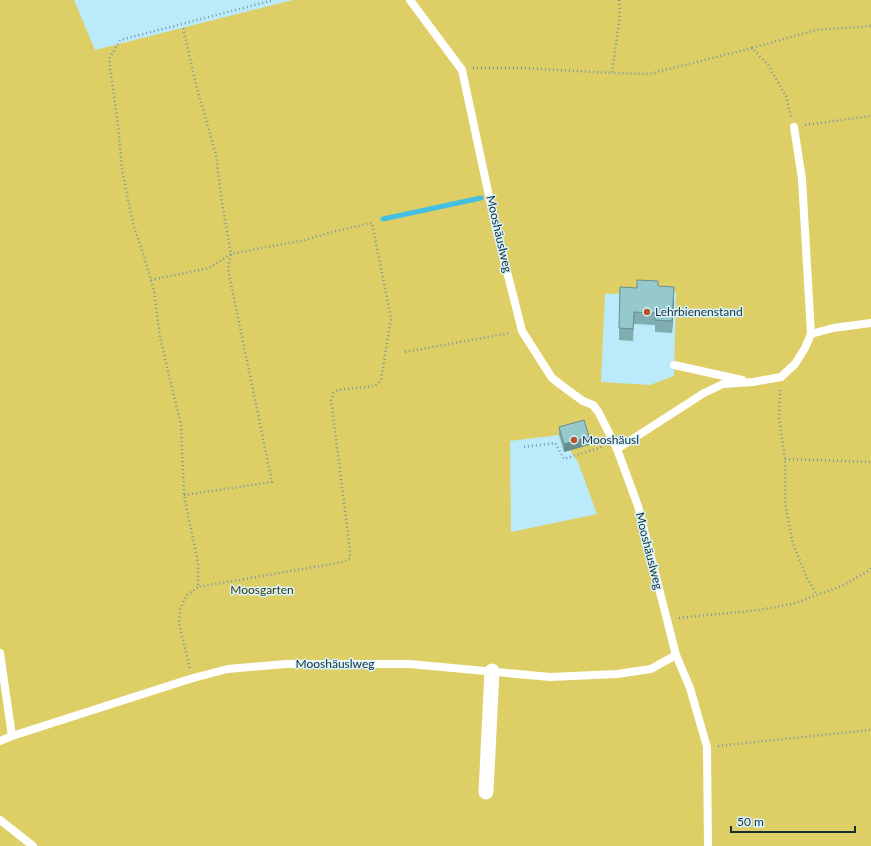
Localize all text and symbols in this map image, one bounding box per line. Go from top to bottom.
street label: Mooshäuslweg [483,194,516,274]
place label: Lehrbienenstand [655,304,743,319]
marker: Lehrbienenstand [642,307,652,317]
place label: Mooshäusl [582,432,639,447]
marker: Mooshäusl [569,435,579,445]
street label: Mooshäuslweg [633,511,666,591]
park label: Moosgarten [230,582,294,597]
street label: Mooshäuslweg [295,656,375,671]
scale bar [731,808,855,834]
text: 50 m [737,814,764,829]

